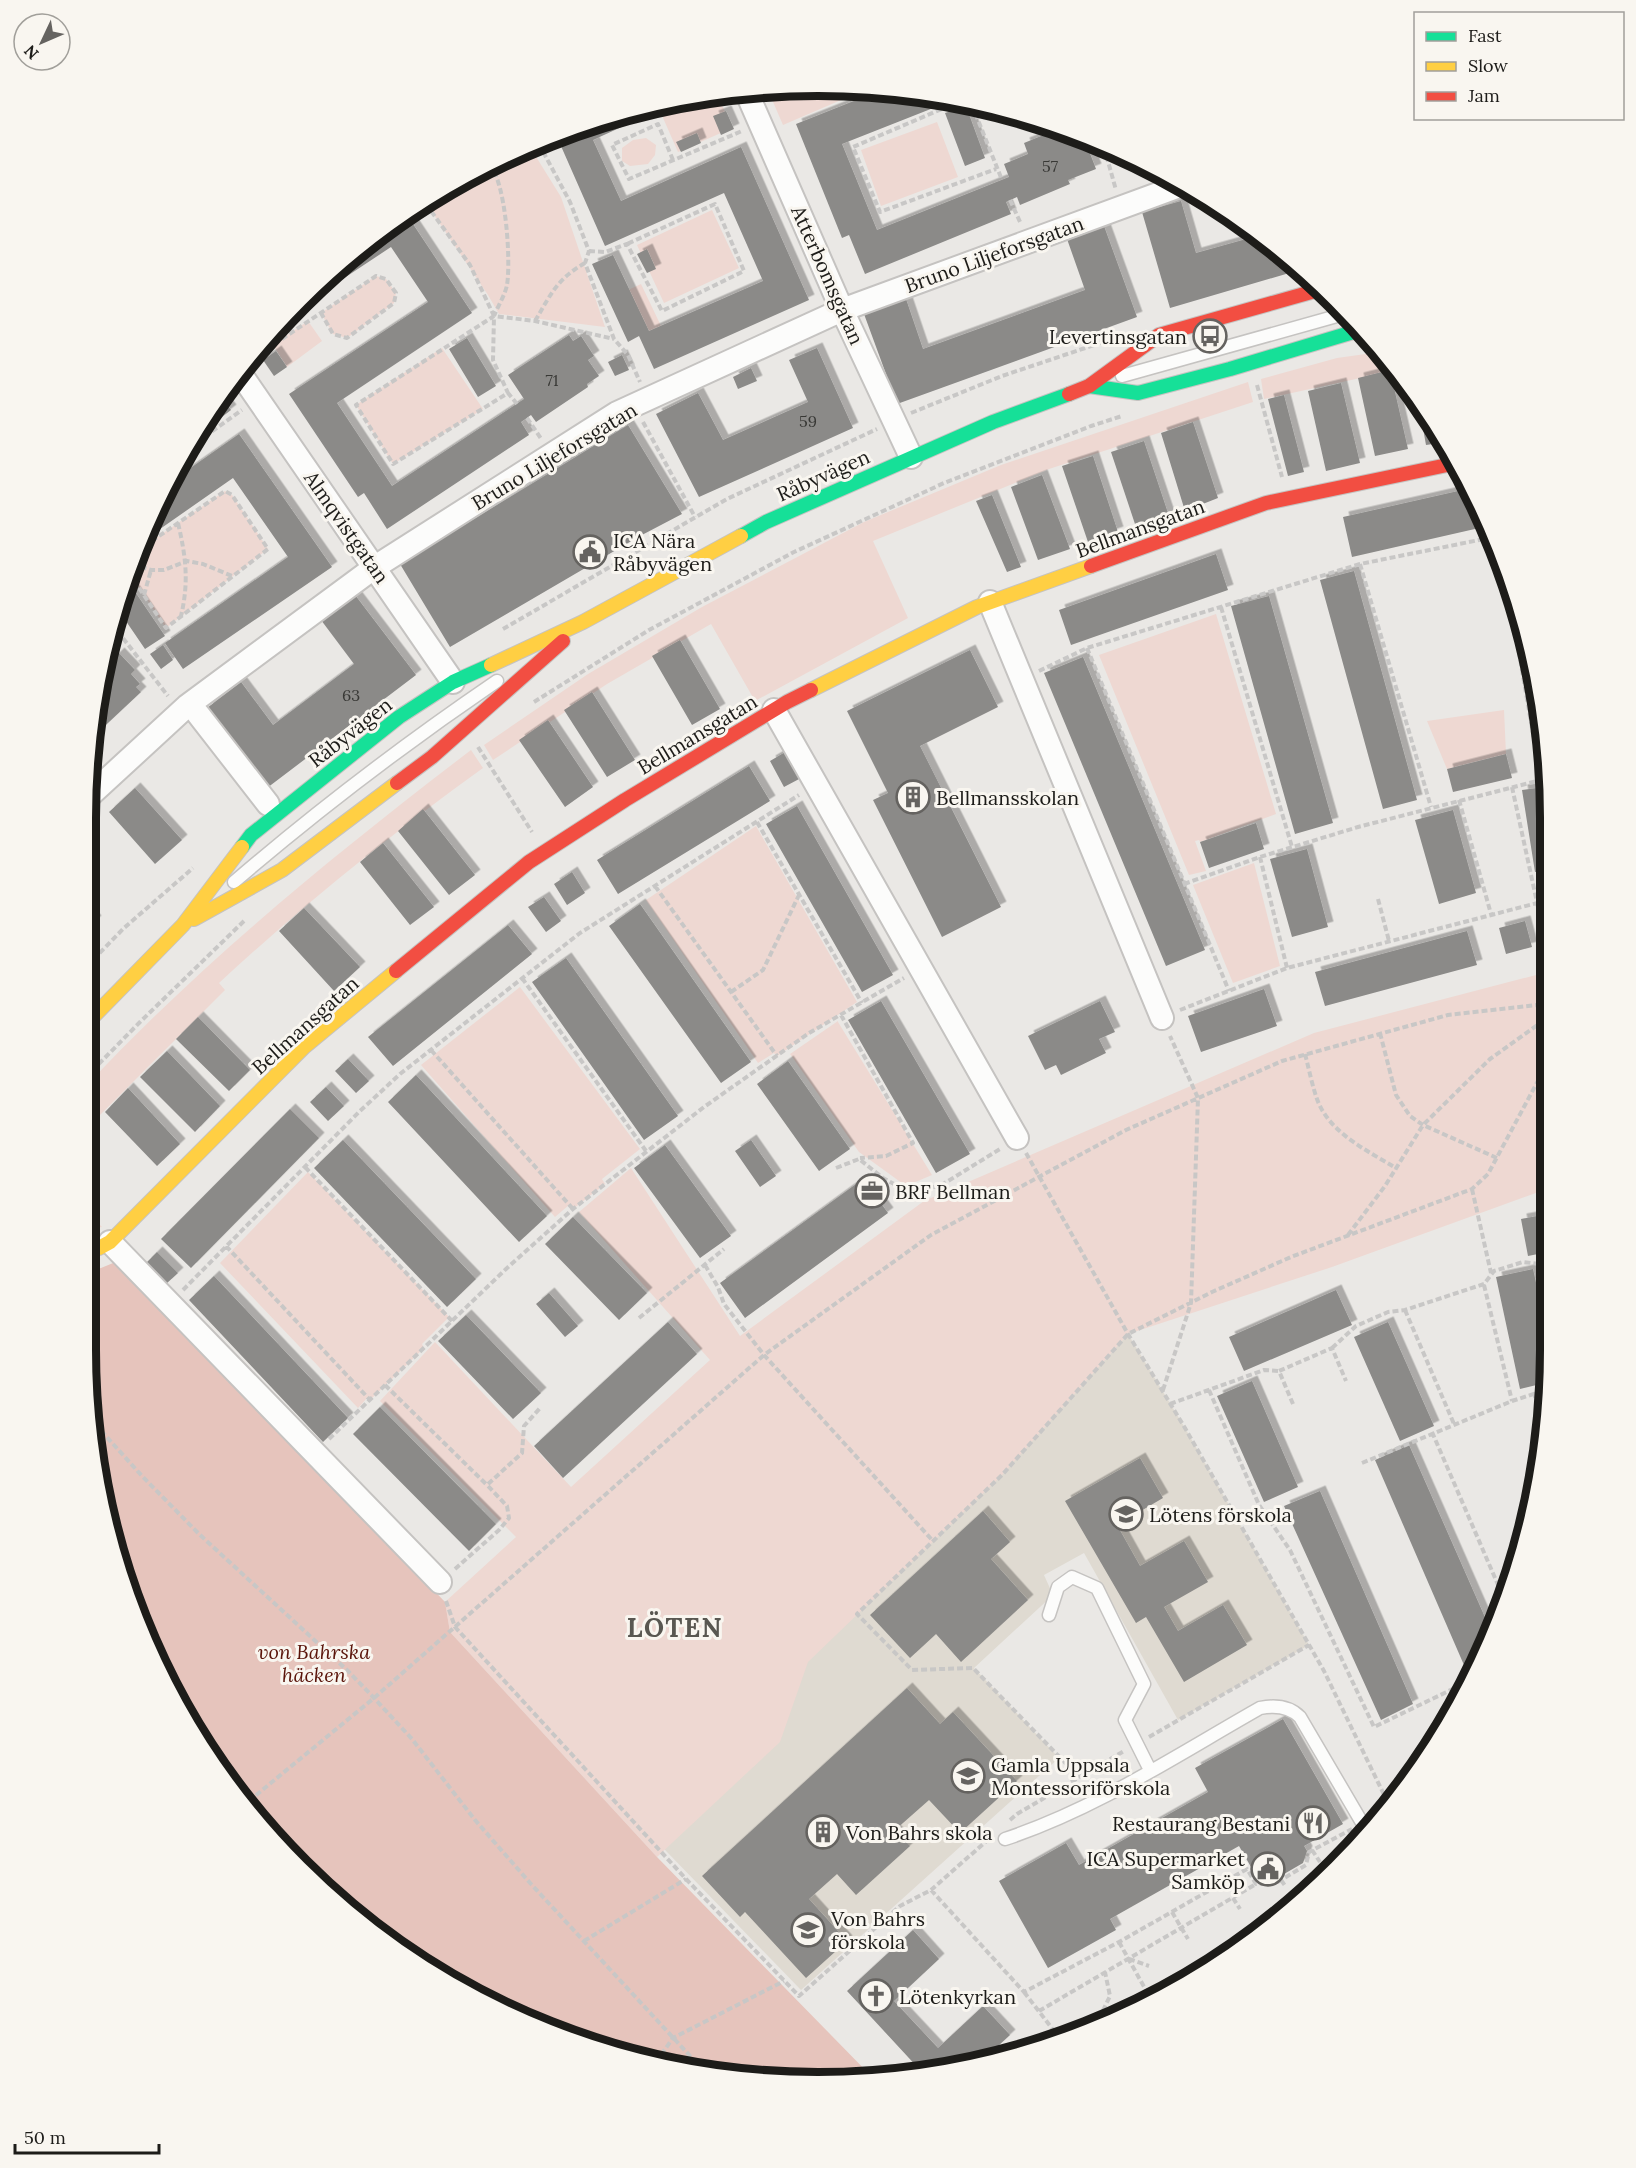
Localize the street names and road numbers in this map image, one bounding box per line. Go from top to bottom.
street label: Atterbomsgatan [786,201,870,348]
street label: Bruno Liljeforsgatan [901,210,1087,298]
street label: Bruno Liljeforsgatan [467,397,641,515]
street label: Råbyvägen [773,443,873,507]
street label: Almqvistgatan [298,465,395,588]
street label: Bellmansgatan [1072,493,1208,563]
street label: Bellmansgatan [633,688,761,780]
street label: Råbyvägen [303,692,397,772]
street label: Bellmansgatan [246,970,364,1080]

